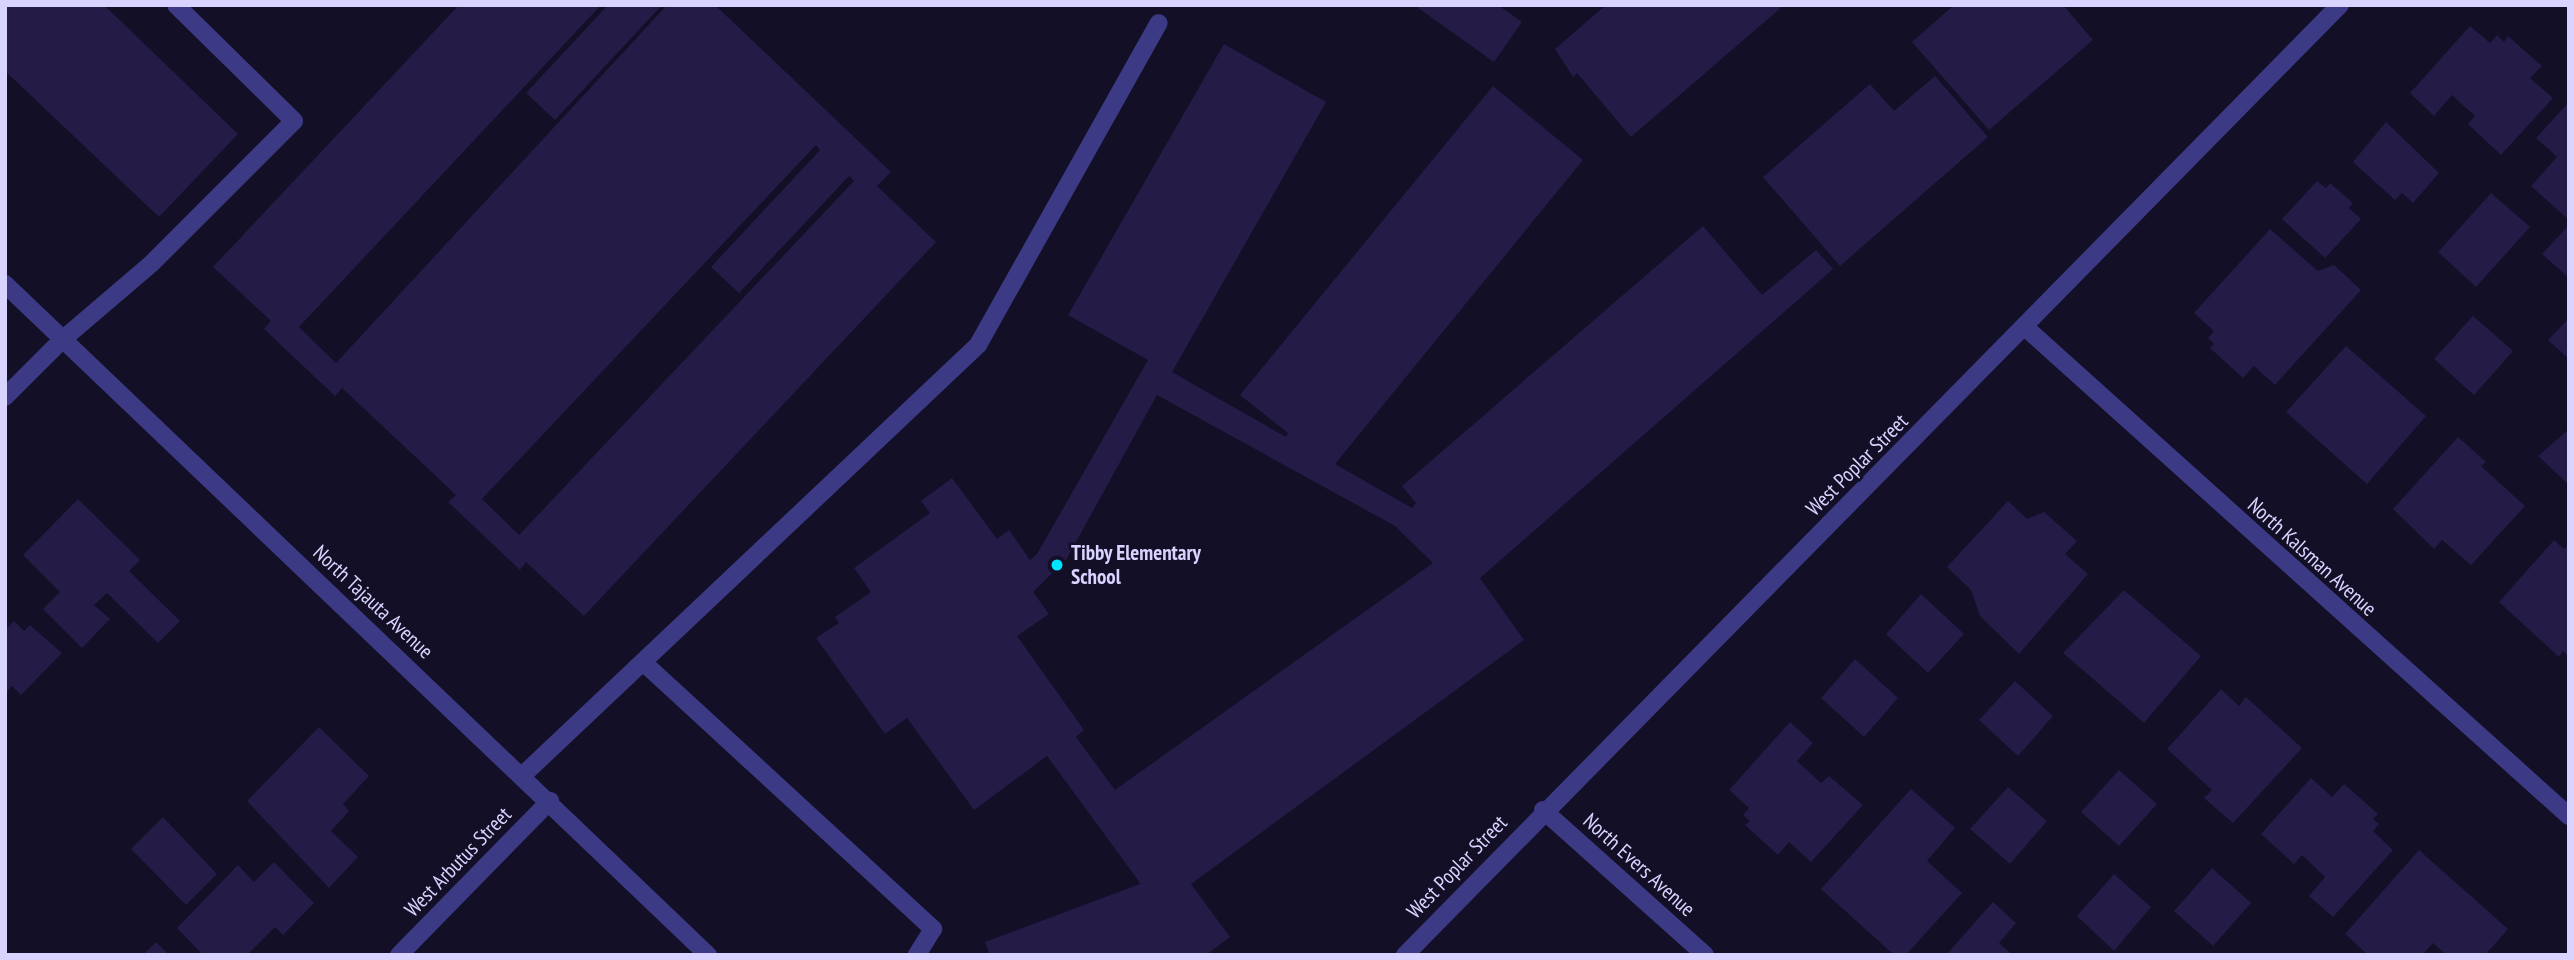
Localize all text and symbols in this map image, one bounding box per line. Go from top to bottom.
street label: West Poplar Street [1801,409,1913,521]
street label: North Kalsman Avenue [2242,492,2382,622]
street label: North Tajauta Avenue [307,540,439,664]
place label: Tibby Elementary School [1071,540,1202,590]
marker: Tibby Elementary School [1049,557,1065,573]
street label: West Arbutus Street [399,802,517,922]
street label: North Evers Avenue [1578,808,1700,922]
street label: West Poplar Street [1402,810,1512,924]

